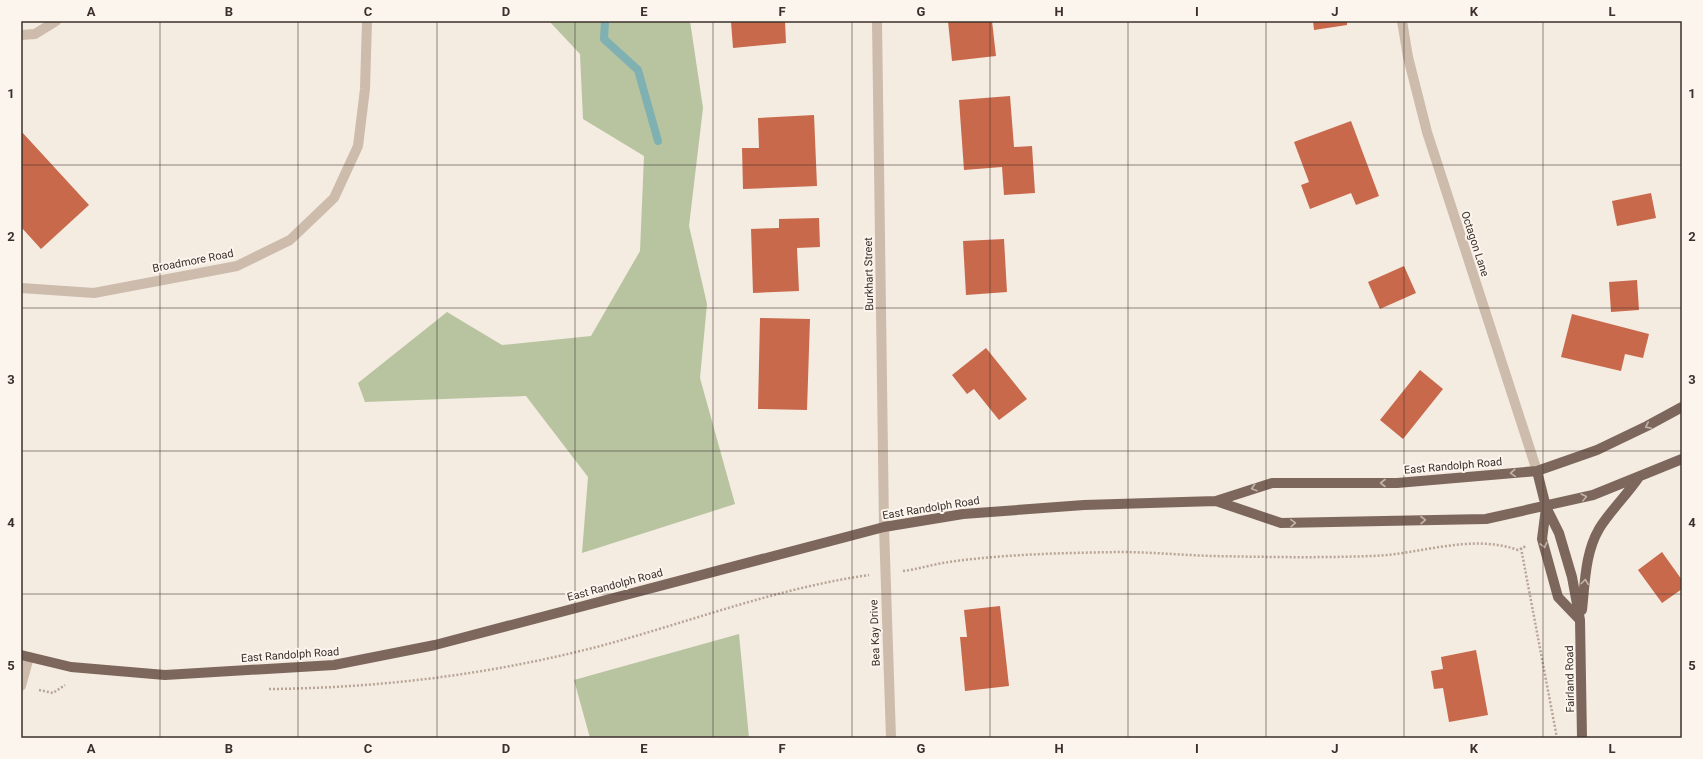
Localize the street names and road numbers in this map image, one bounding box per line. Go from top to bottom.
street label: Octagon Lane [1458,210,1492,278]
street label: Burkhart Street [862,237,876,311]
street label: Broadmore Road [151,247,235,275]
street label: East Randolph Road [1403,455,1503,477]
street label: East Randolph Road [881,494,981,522]
street label: East Randolph Road [566,566,664,604]
street label: Bea Kay Drive [867,599,883,667]
street label: East Randolph Road [240,645,340,665]
street label: Fairland Road [1563,645,1577,713]

